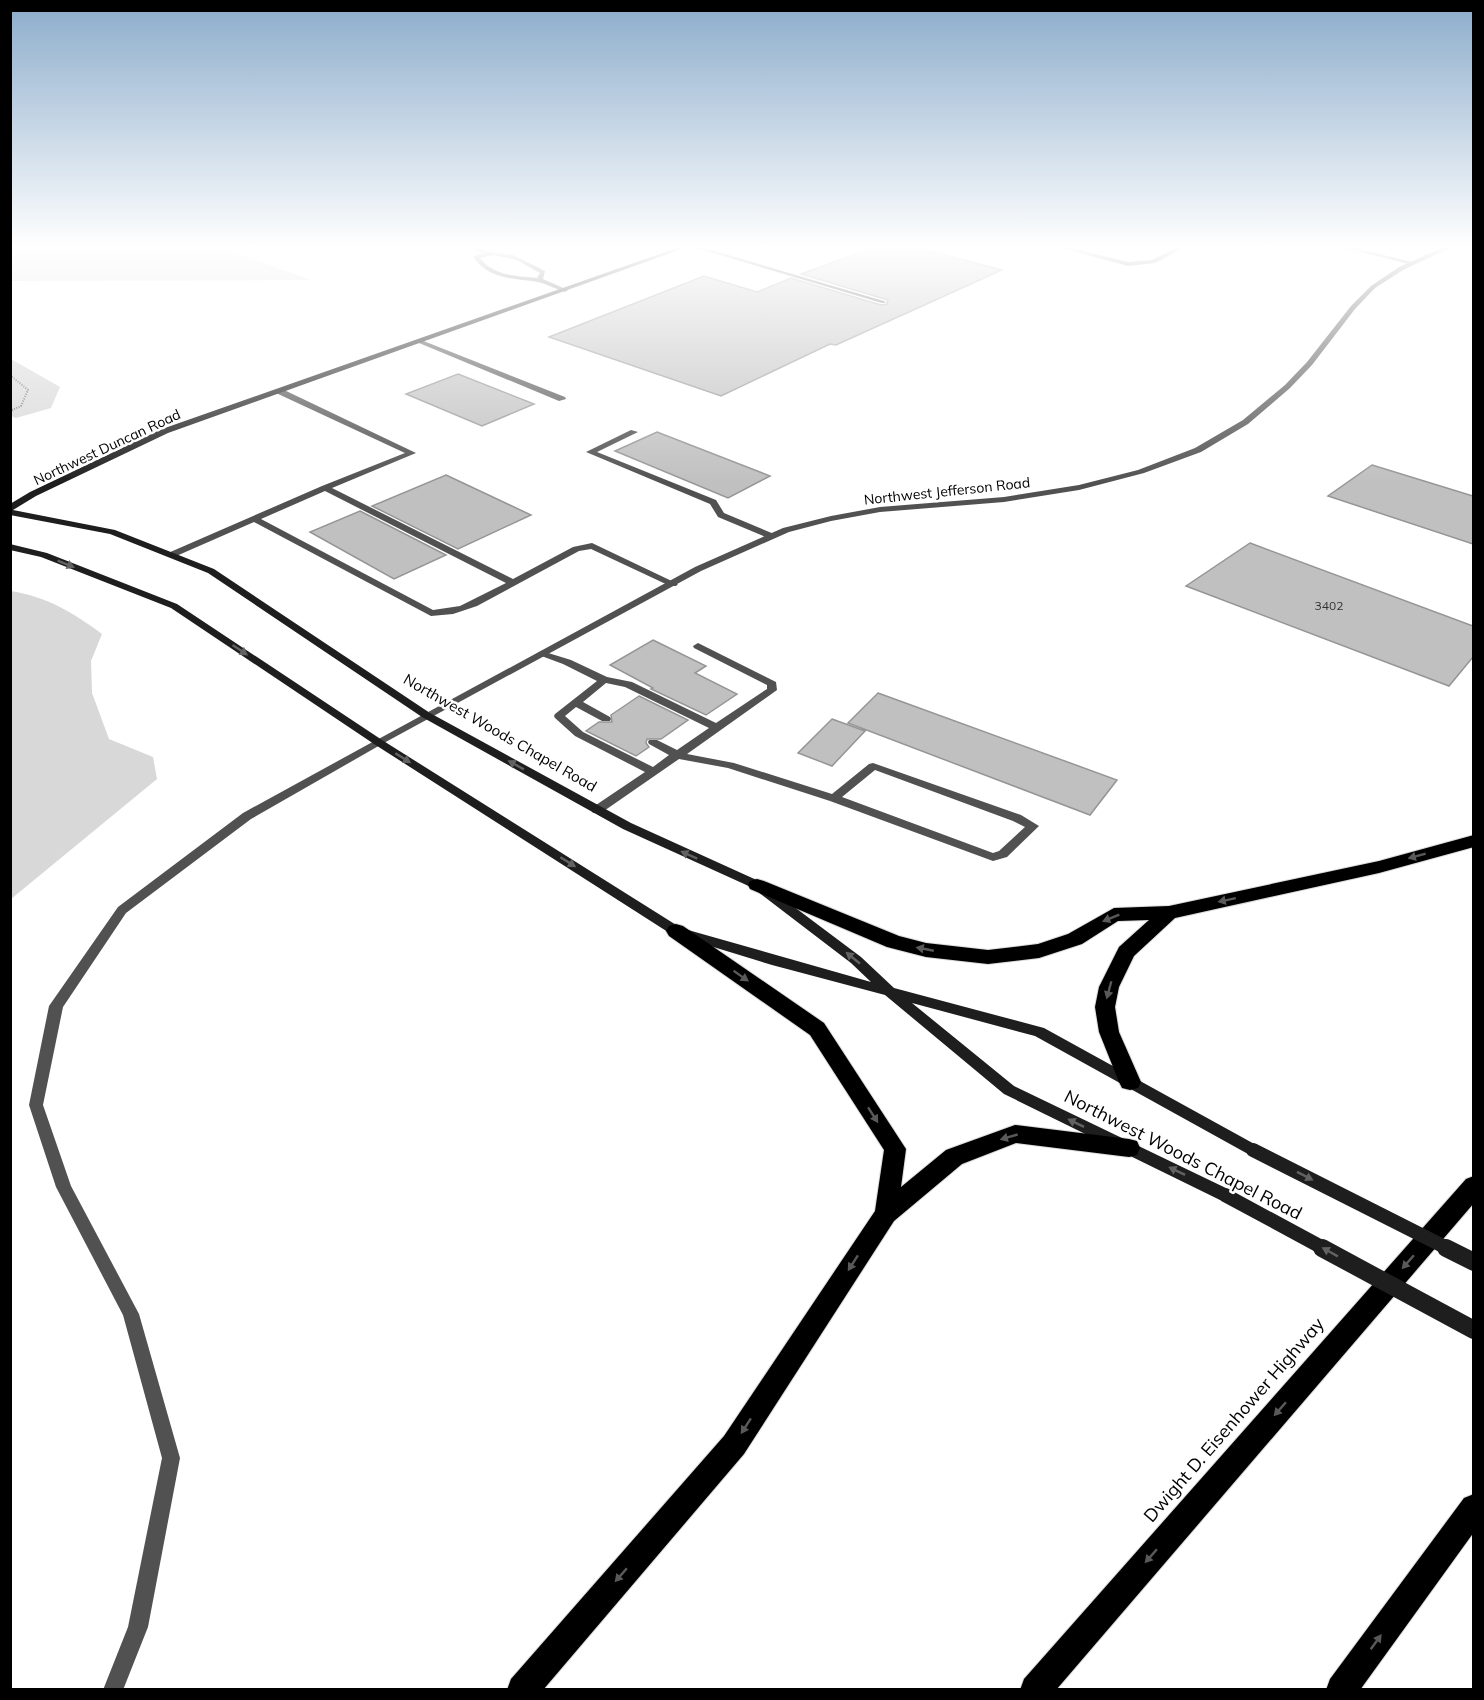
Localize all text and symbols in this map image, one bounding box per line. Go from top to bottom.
street label: Northwest Duncan Road [31,405,183,489]
street label: Northwest Jefferson Road [863,473,1031,509]
one-way arrow [58,559,76,569]
house number: 3402 [1315,598,1343,613]
one-way arrow [232,644,248,656]
street label: Northwest Woods Chapel Road [400,669,600,796]
one-way arrow [395,752,411,763]
one-way arrow [507,760,524,770]
one-way arrow [680,849,698,859]
one-way arrow [1408,852,1426,861]
one-way arrow [560,857,576,868]
one-way arrow [1217,896,1236,905]
one-way arrow [1102,913,1120,923]
one-way arrow [915,944,934,953]
one-way arrow [845,952,861,965]
one-way arrow [733,970,749,982]
one-way arrow [1104,982,1113,1000]
street label: Northwest Woods Chapel Road [1060,1084,1306,1225]
one-way arrow [867,1107,878,1123]
one-way arrow [1067,1118,1085,1128]
one-way arrow [1000,1133,1018,1142]
one-way arrow [1168,1167,1185,1176]
one-way arrow [1297,1171,1314,1181]
one-way arrow [1321,1247,1338,1257]
one-way arrow [1401,1254,1414,1270]
one-way arrow [848,1255,859,1272]
street label: Dwight D. Eisenhower Highway [1138,1312,1329,1527]
one-way arrow [1273,1401,1286,1417]
one-way arrow [741,1418,752,1434]
one-way arrow [1145,1548,1158,1564]
one-way arrow [614,1567,627,1583]
one-way arrow [1370,1635,1382,1651]

